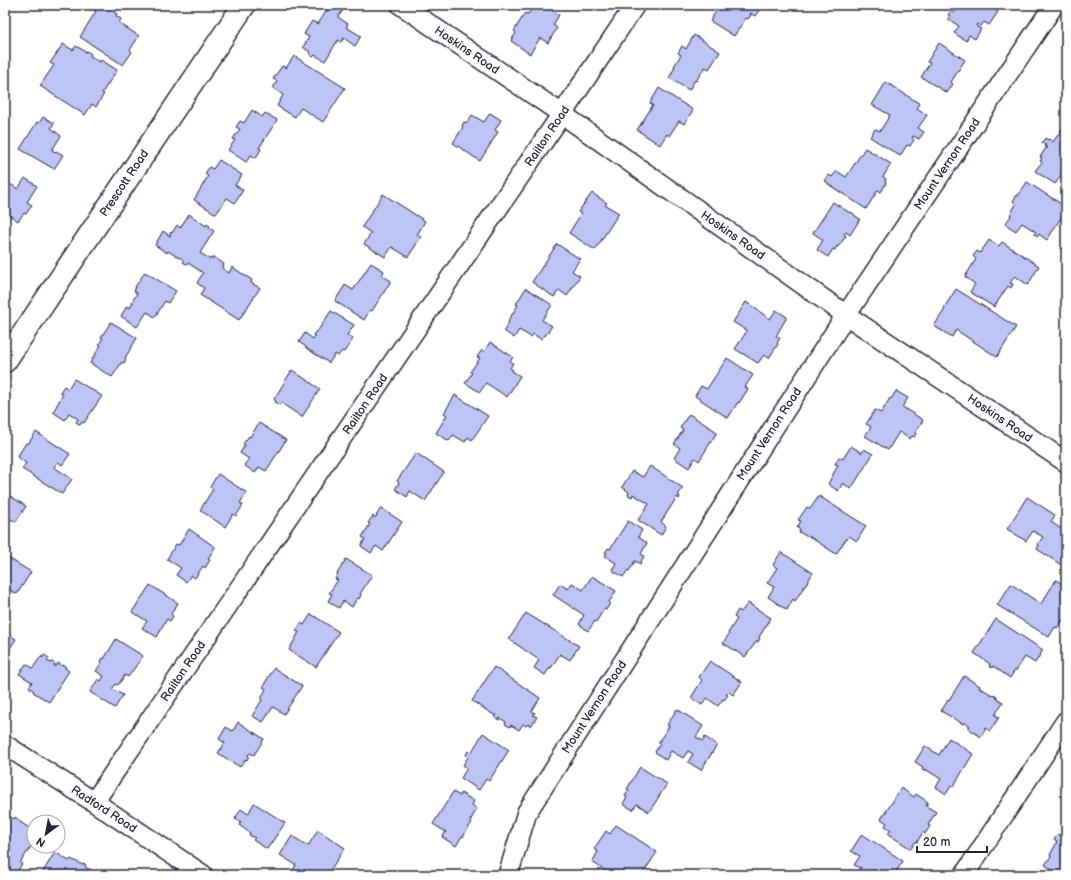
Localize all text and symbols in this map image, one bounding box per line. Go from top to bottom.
street label: Hoskins Road [431,23,502,78]
street label: Railton Road [522,103,573,169]
street label: Mount Vernon Road [911,115,984,213]
street label: Prescott Road [97,147,152,220]
street label: Hoskins Road [698,208,768,263]
street label: Railton Road [340,371,391,437]
street label: Mount Vernon Road [734,385,805,483]
street label: Hoskins Road [964,391,1035,446]
street label: Railton Road [158,638,209,704]
street label: Mount Vernon Road [559,658,630,756]
street label: Radford Road [68,783,140,836]
north arrow [26,814,66,854]
scale bar [917,828,987,854]
text: N [34,834,48,850]
text: 20 m [923,835,950,850]

